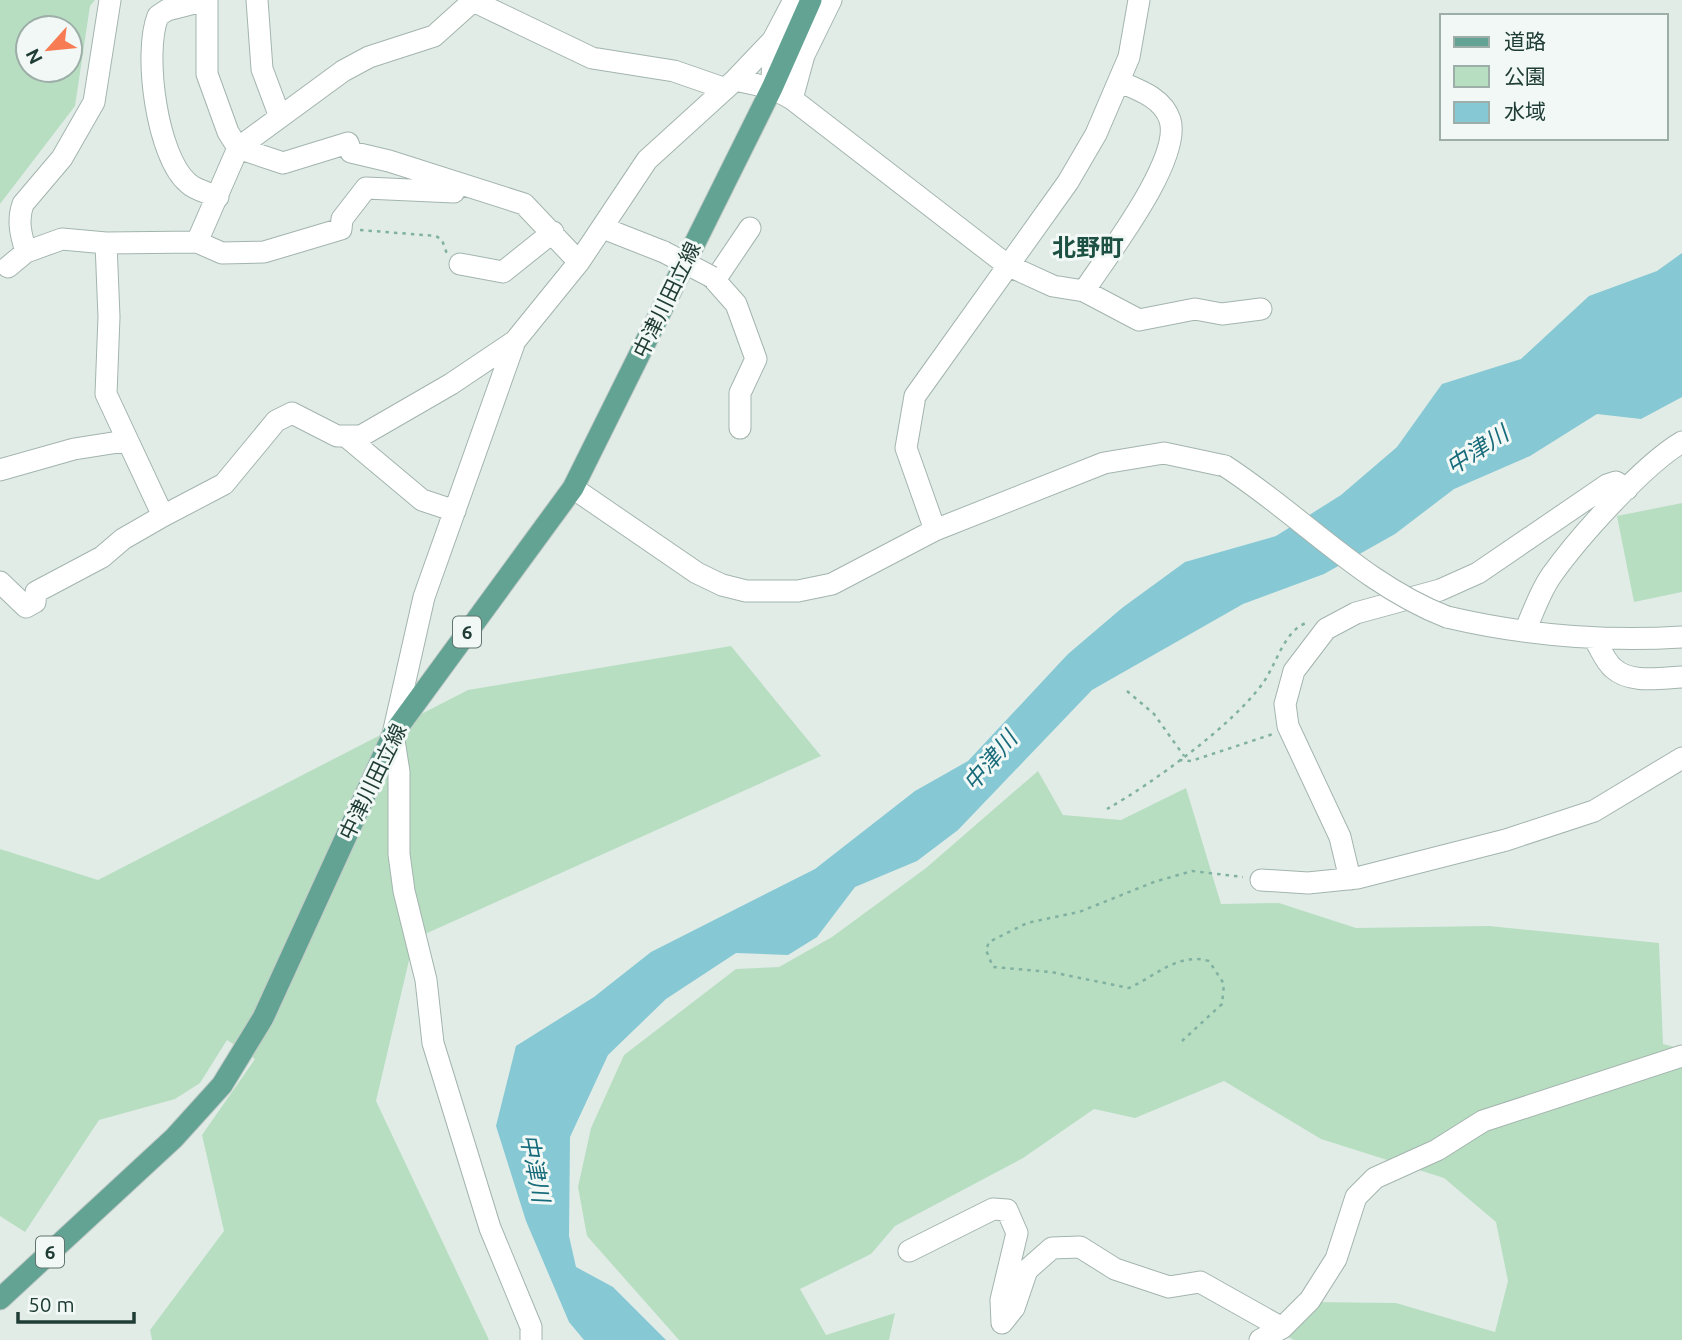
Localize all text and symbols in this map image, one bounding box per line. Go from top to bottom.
north arrow [14,14,84,84]
legend [1440,14,1668,140]
text: 道路 [1504,29,1546,53]
text: N [21,45,47,68]
text: 公園 [1504,64,1546,88]
text: 水域 [1504,99,1546,123]
district label: 北野町 [1052,234,1124,261]
street label: 中津川田立線 [628,238,705,361]
water label: 中津川 [1441,419,1515,479]
road number: 6 [453,617,481,648]
street label: 中津川田立線 [334,720,411,843]
water label: 中津川 [958,724,1023,795]
water label: 中津川 [517,1132,555,1207]
road number: 6 [36,1236,64,1268]
scale bar [18,1280,133,1324]
text: 50 m [28,1292,75,1316]

